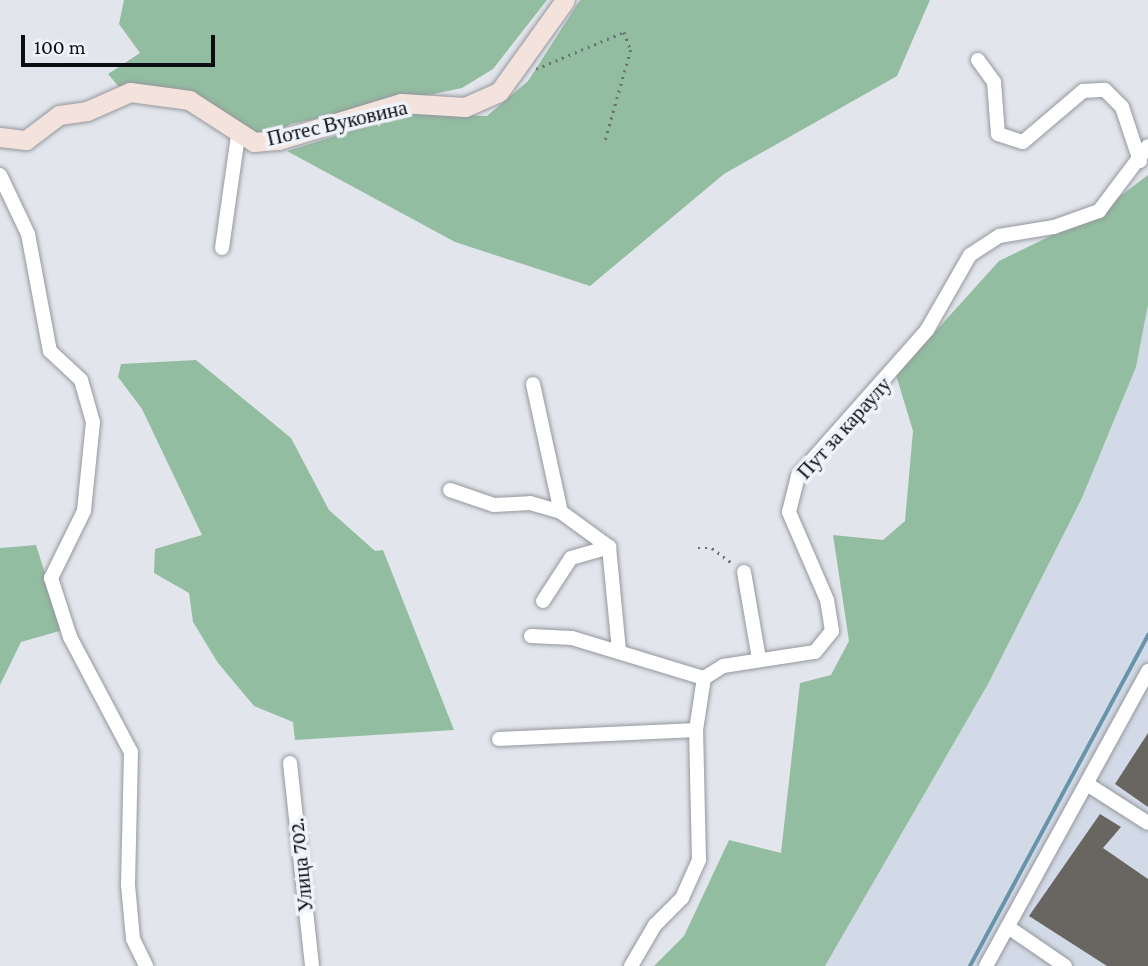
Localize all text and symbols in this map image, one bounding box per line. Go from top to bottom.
scale bar [24,21,219,65]
text: 100 m [34,35,86,59]
street label: Потес Вуковина [264,95,410,151]
street label: Пут за караулу [792,372,896,484]
street label: Улица 702. [284,817,318,913]

